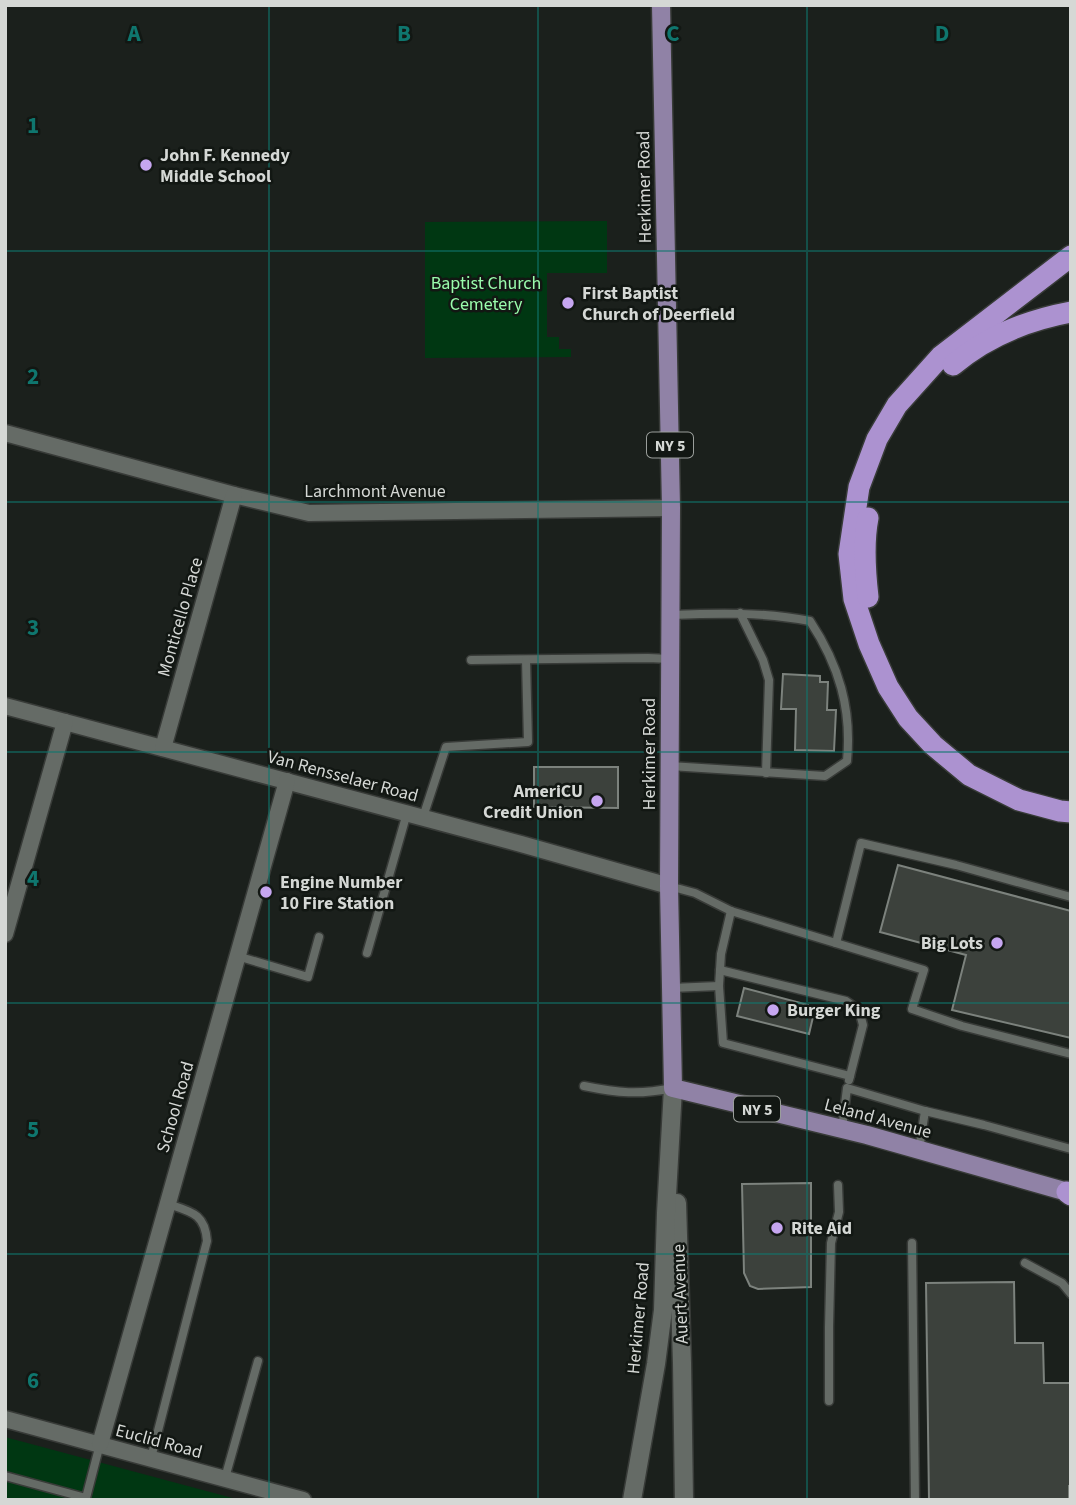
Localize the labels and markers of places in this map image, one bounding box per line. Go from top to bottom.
place label: John F. Kennedy Middle School [160,143,290,189]
marker: John F. Kennedy Middle School [138,157,154,173]
place label: First Baptist Church of Deerfield [582,281,735,327]
marker: First Baptist Church of Deerfield [560,295,576,311]
place label: AmeriCU Credit Union [483,779,583,825]
marker: AmeriCU Credit Union [589,793,605,809]
place label: Engine Number 10 Fire Station [280,870,403,916]
marker: Engine Number 10 Fire Station [258,884,274,900]
place label: Big Lots [921,931,983,956]
marker: Big Lots [989,935,1005,951]
place label: Burger King [787,998,881,1023]
marker: Burger King [765,1002,781,1018]
place label: Rite Aid [791,1216,852,1241]
marker: Rite Aid [769,1220,785,1236]

